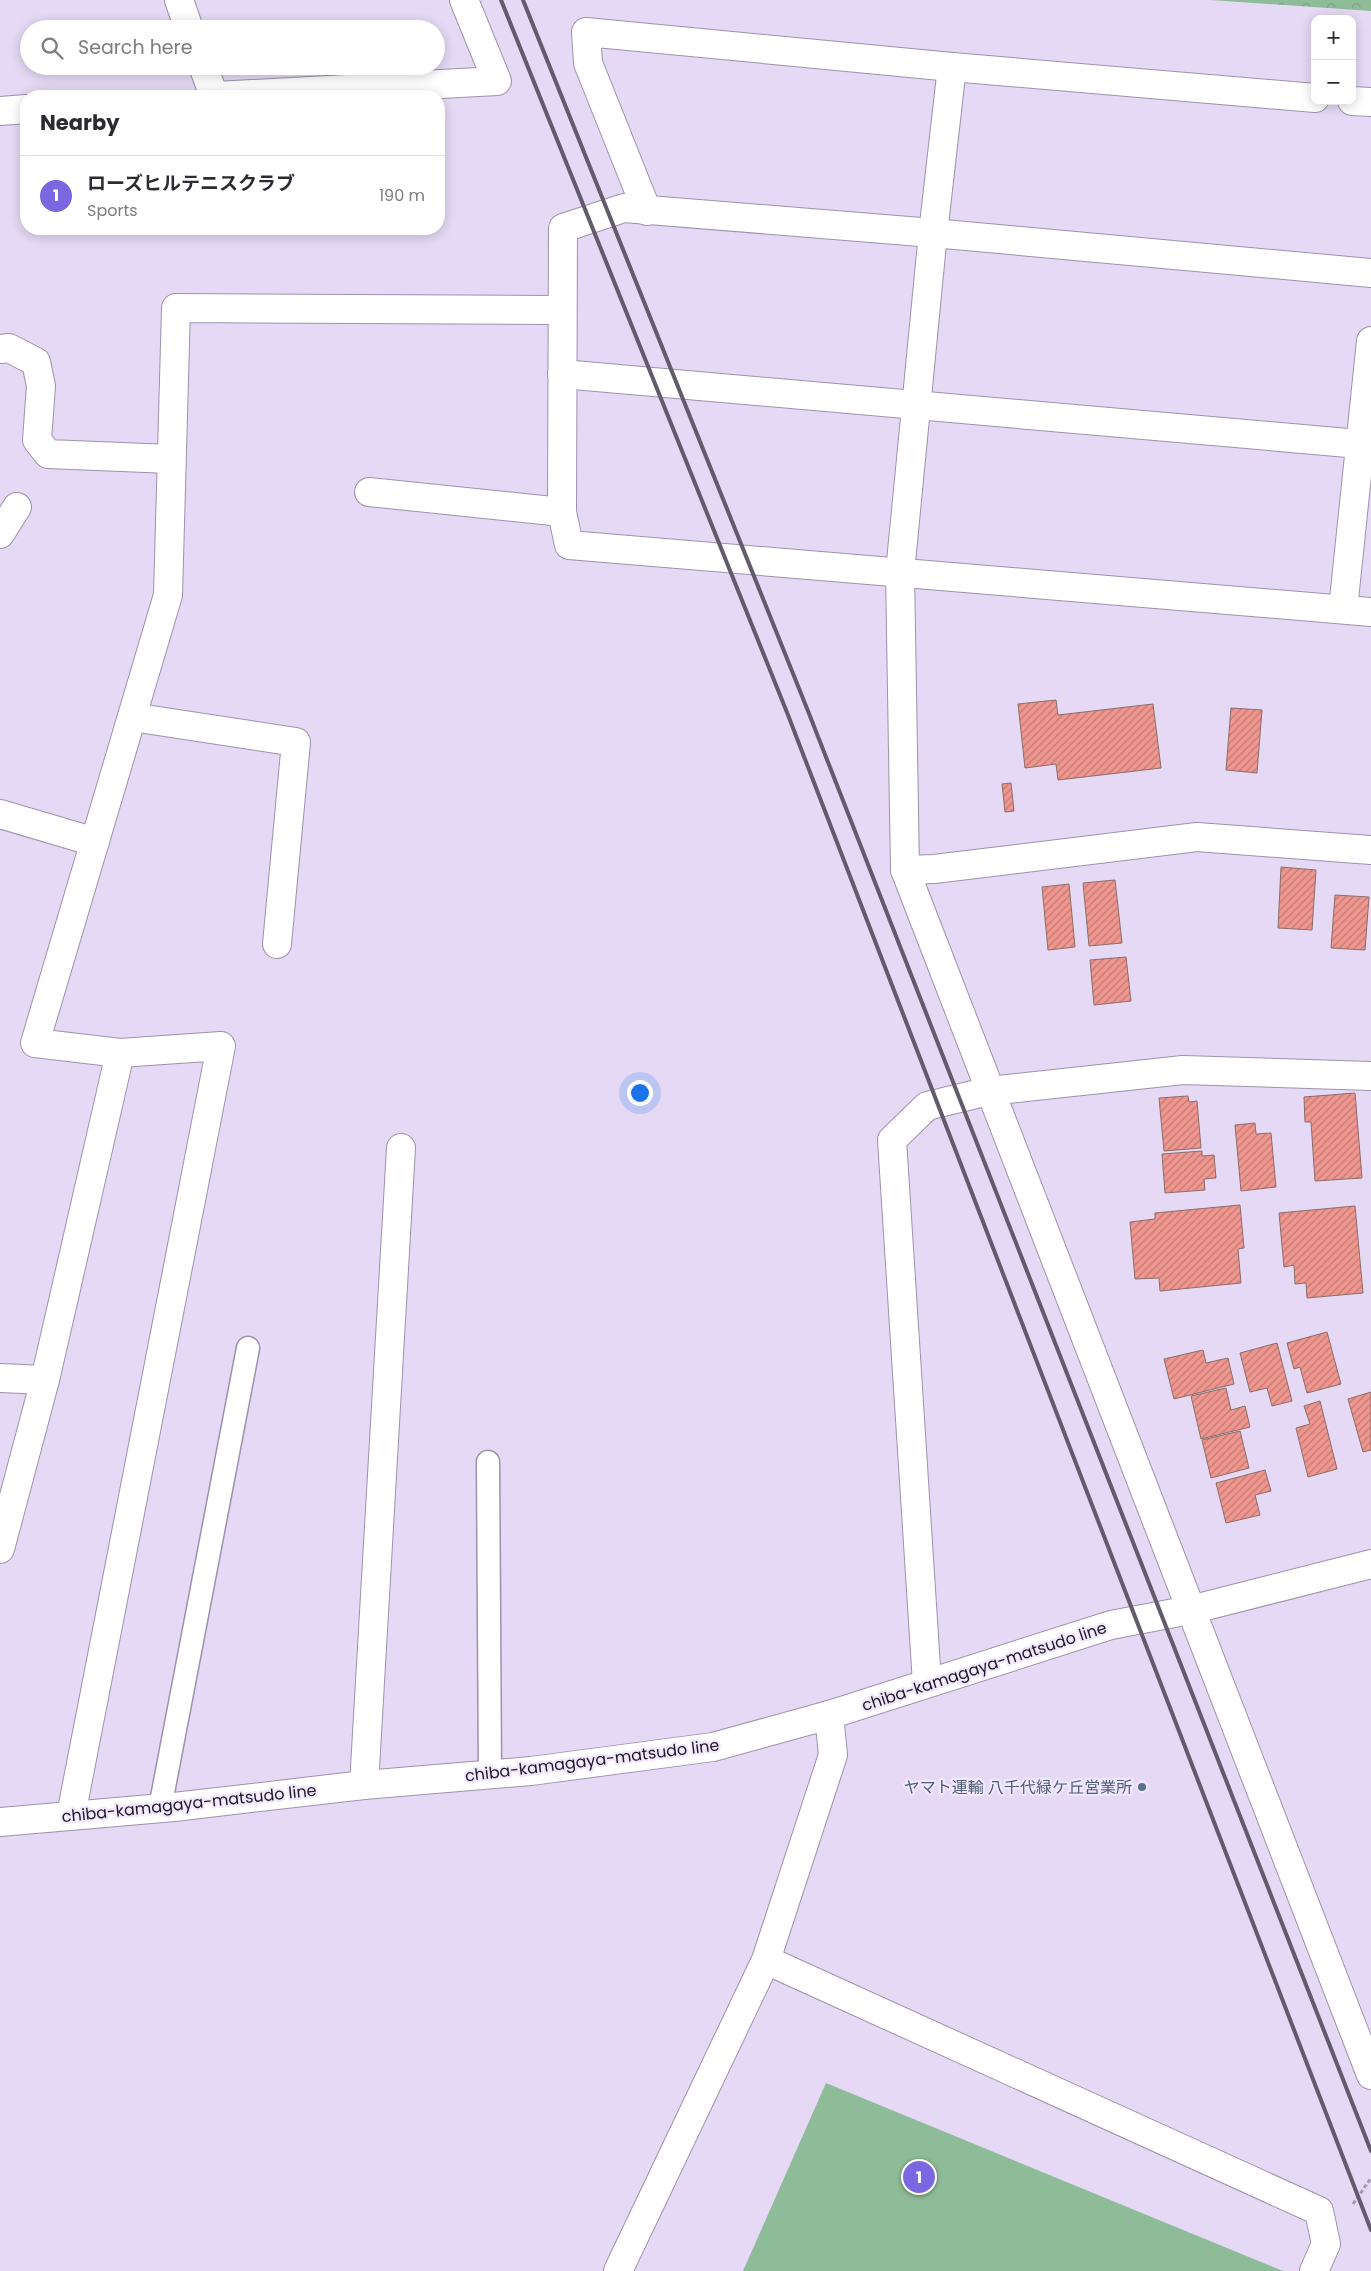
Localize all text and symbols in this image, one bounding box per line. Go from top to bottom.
map controls [1311,15,1356,105]
button: + [1311,15,1356,60]
search box [20,20,445,75]
icon: search [38,34,66,62]
text: Search here [78,34,192,61]
button: − [1311,60,1356,105]
text: Nearby [40,108,120,137]
text: ローズヒルテニスクラブ [87,170,295,197]
text: 1 [53,184,59,207]
text: 190 m [379,184,425,207]
text: Sports [87,199,138,222]
your location [627,1080,653,1106]
street label: chiba-kamagaya-matsudo line [859,1616,1110,1717]
street label: chiba-kamagaya-matsudo line [464,1733,721,1788]
place label: ヤマト運輸 八千代緑ケ丘営業所 [904,1776,1132,1799]
street label: chiba-kamagaya-matsudo line [61,1779,318,1828]
marker: ヤマト運輸 八千代緑ケ丘営業所 [1136,1781,1148,1793]
pin: 1 [903,2158,935,2196]

